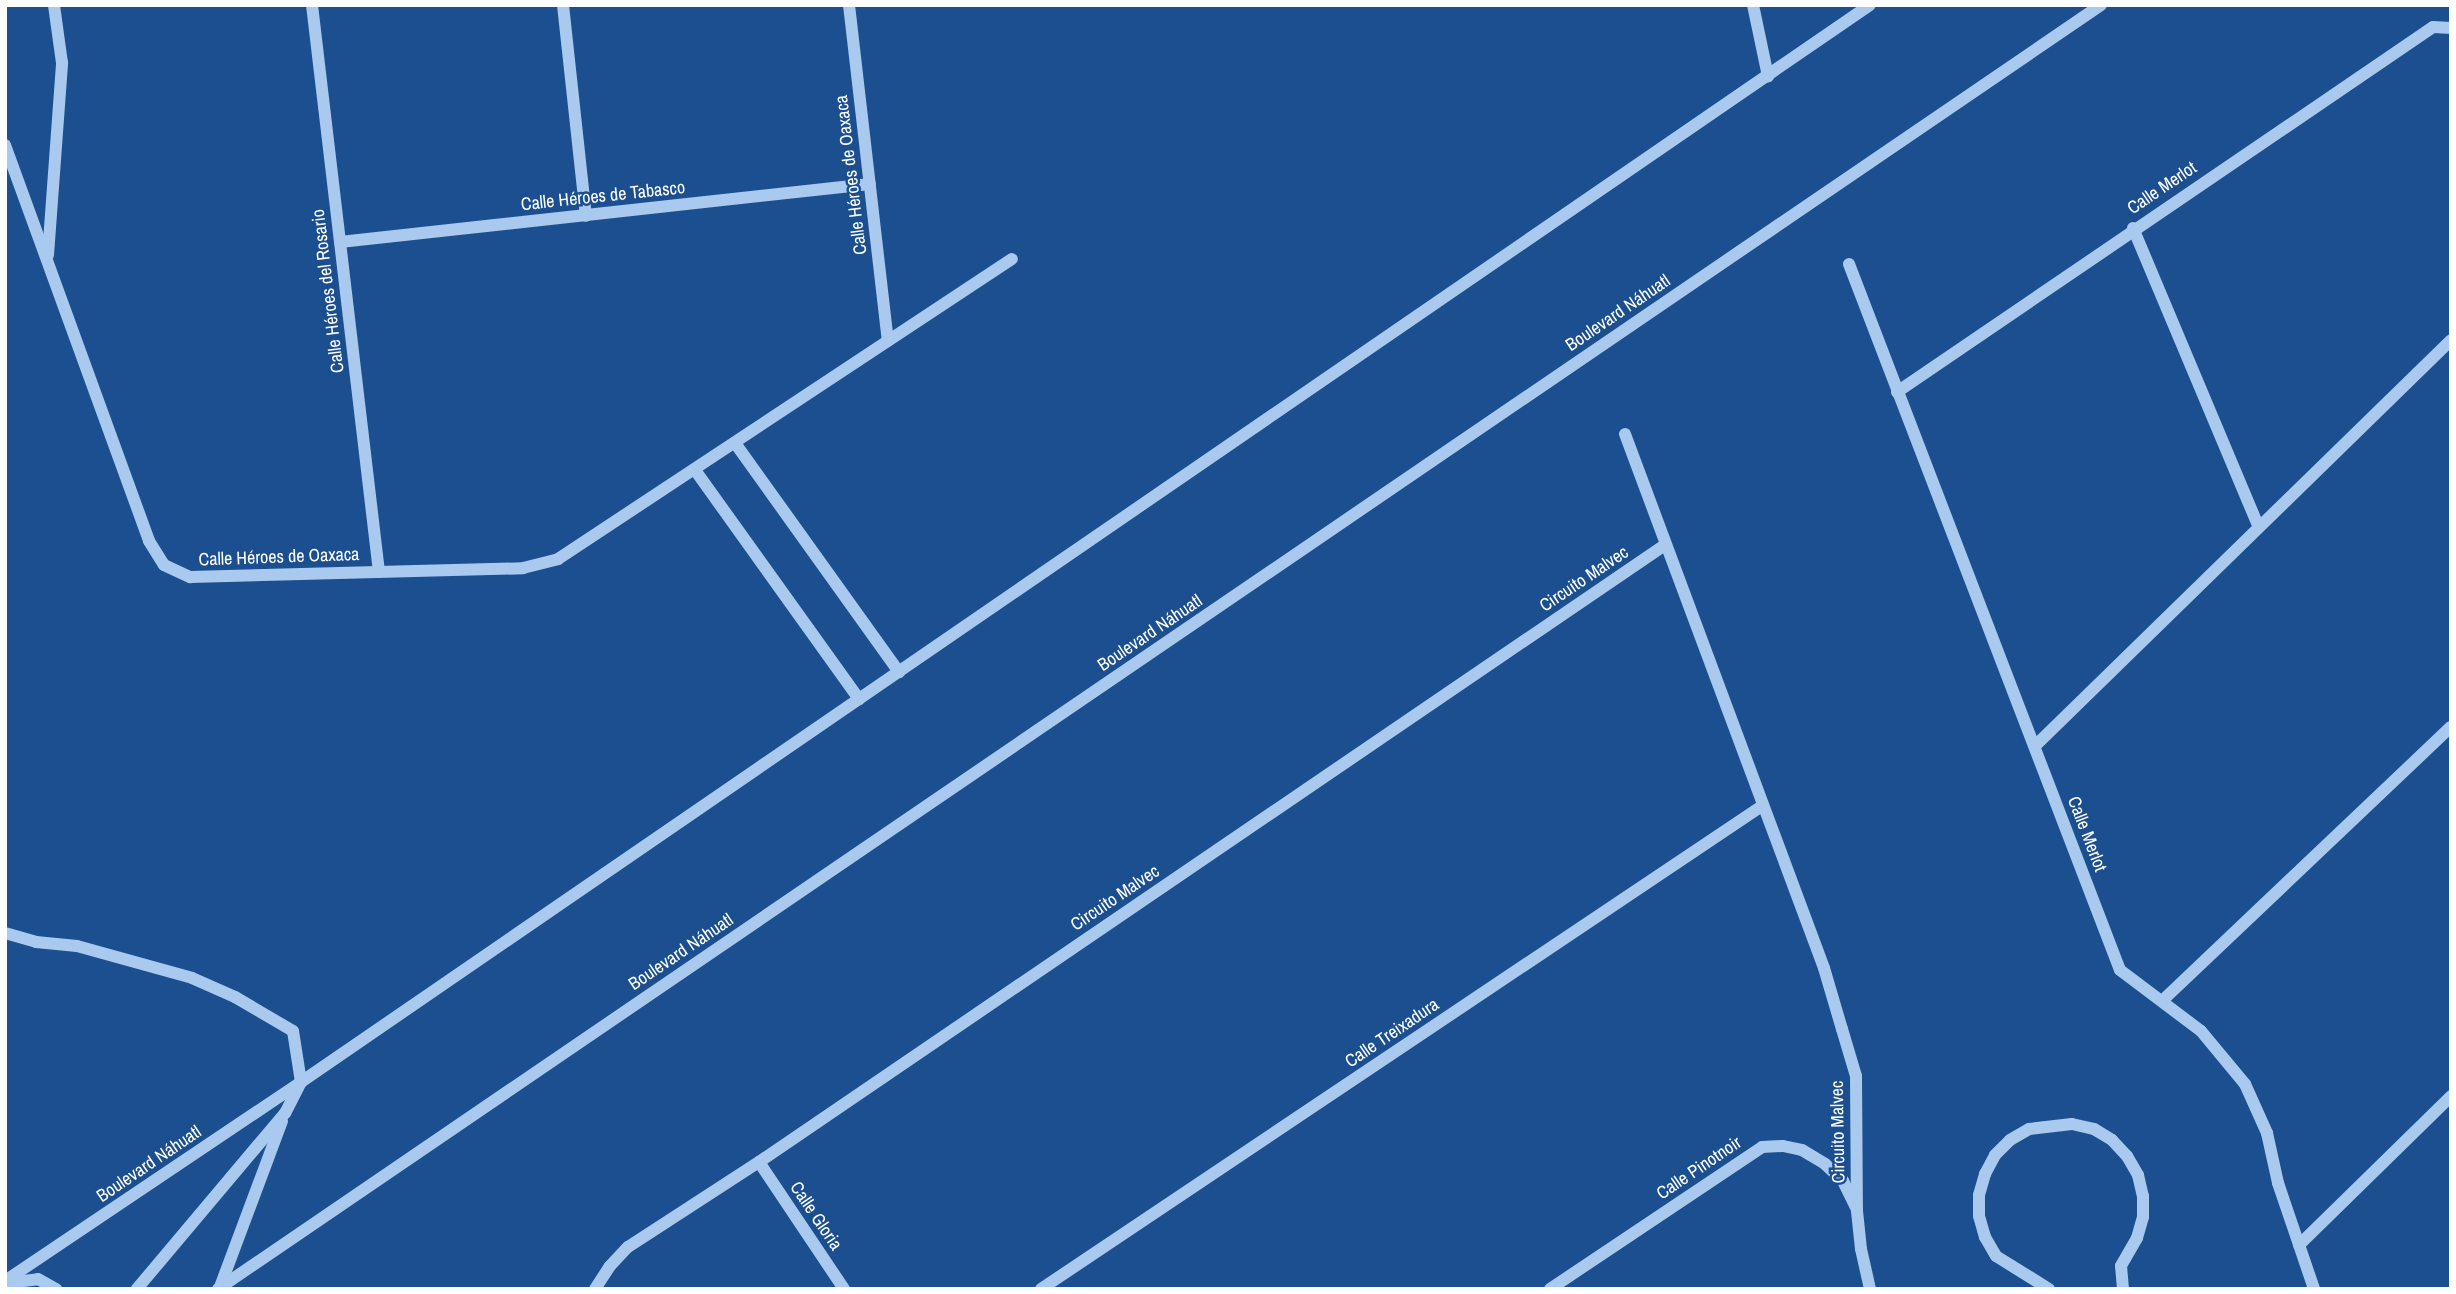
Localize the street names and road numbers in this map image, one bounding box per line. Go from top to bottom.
street label: Calle Héroes de Oaxaca [830,94,872,256]
street label: Calle Merlot [2123,157,2201,219]
street label: Calle Héroes de Tabasco [520,177,686,215]
street label: Calle Héroes del Rosario [307,208,349,374]
street label: Boulevard Náhuatl [1562,270,1674,356]
street label: Circuito Malvec [1535,541,1633,617]
street label: Calle Héroes de Oaxaca [198,543,360,571]
street label: Boulevard Náhuatl [1094,590,1206,676]
street label: Calle Merlot [2063,793,2111,875]
street label: Circuito Malvec [1066,860,1164,936]
street label: Boulevard Náhuatl [625,909,737,995]
street label: Calle Treixadura [1341,994,1443,1072]
street label: Circuito Malvec [1826,1081,1850,1183]
street label: Boulevard Náhuatl [93,1121,205,1207]
street label: Calle Pinotnoir [1652,1132,1746,1204]
street label: Calle Gloria [785,1178,847,1254]

